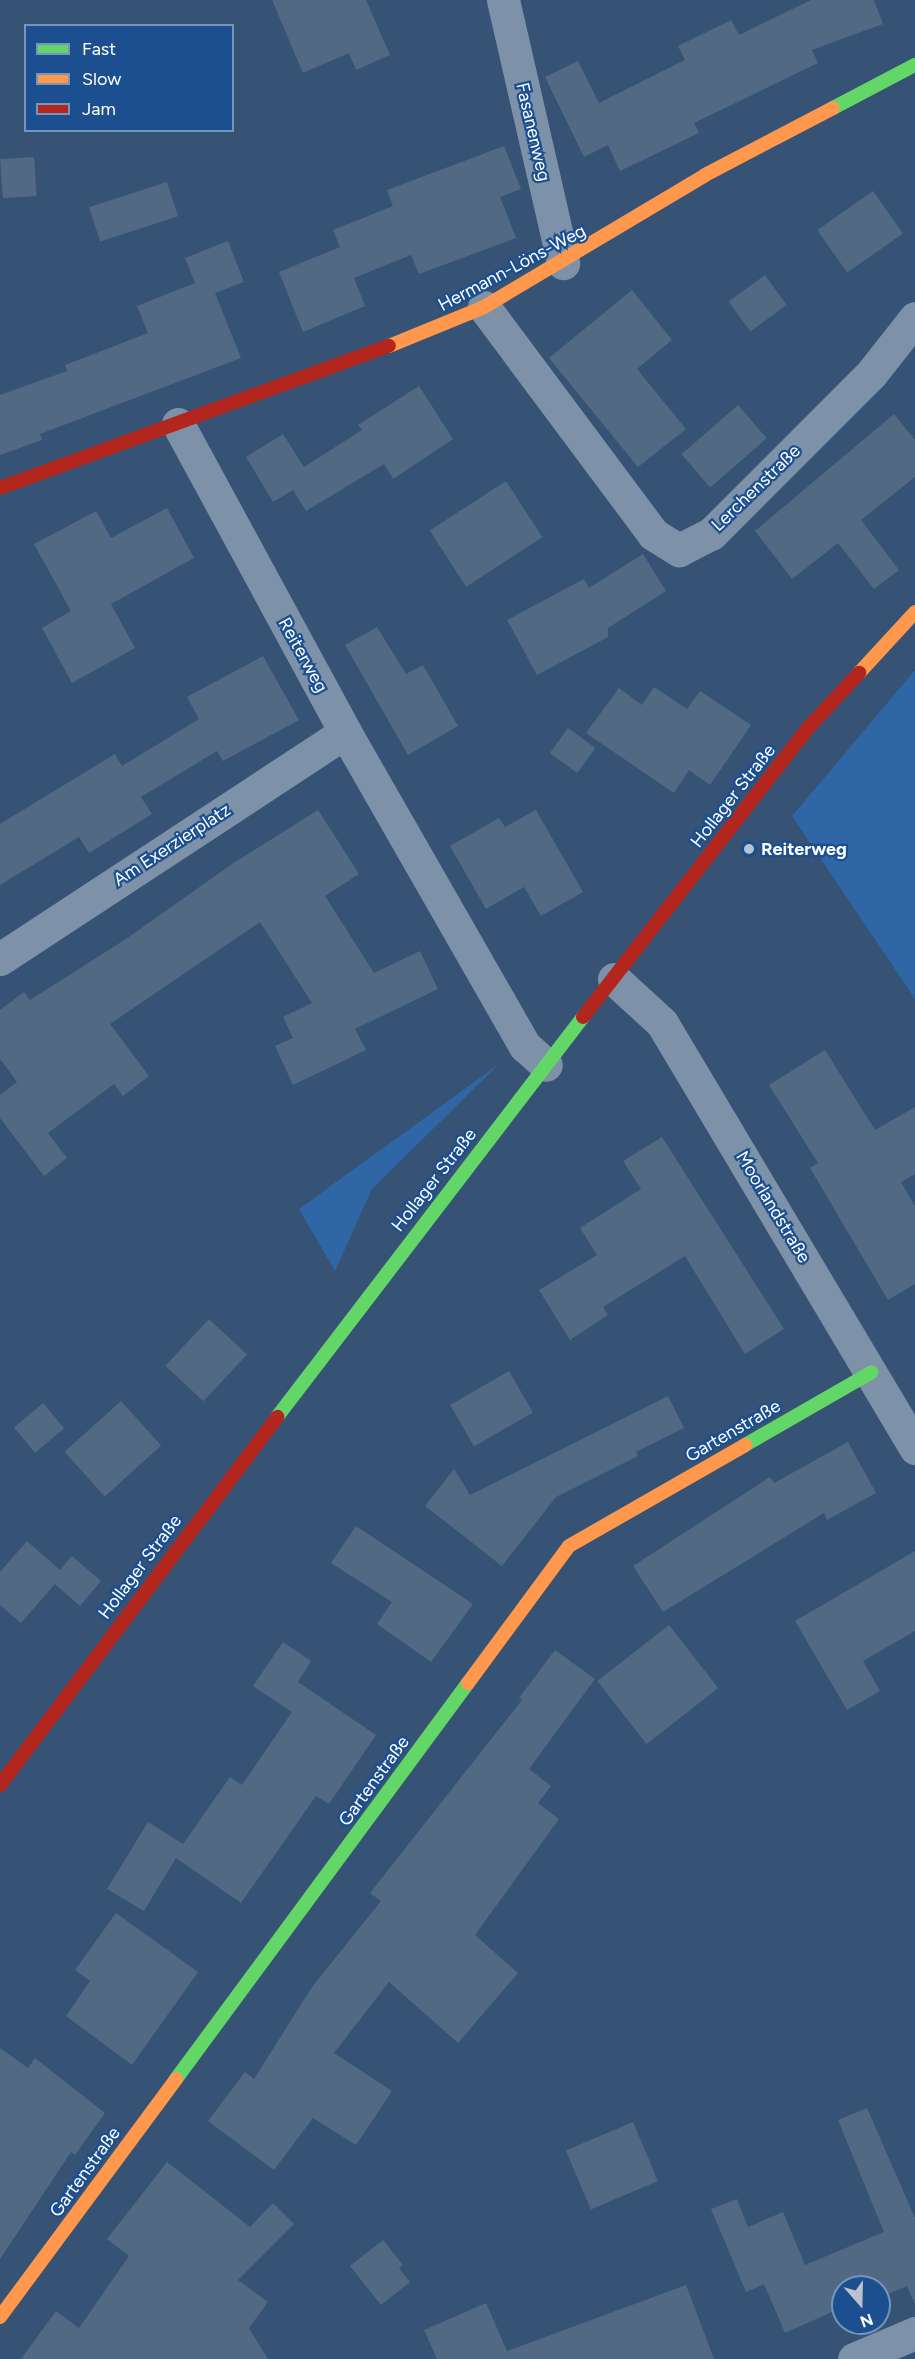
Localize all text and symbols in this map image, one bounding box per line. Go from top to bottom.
legend [24,24,234,132]
text: Fast [82,38,116,60]
text: Slow [82,68,121,90]
street label: Fasanenweg [511,81,555,183]
text: Jam [82,98,116,120]
street label: Hermann-Löns-Weg [434,220,590,316]
street label: Lerchenstraße [707,440,805,536]
street label: Reiterweg [274,614,332,696]
street label: Hollager Straße [686,740,780,852]
street label: Am Exerzierplatz [109,799,235,891]
place label: Reiterweg [761,838,847,860]
marker: Reiterweg [742,842,756,856]
street label: Hollager Straße [387,1124,481,1236]
street label: Moorlandstraße [731,1147,815,1267]
street label: Gartenstraße [682,1395,784,1467]
street label: Hollager Straße [94,1511,186,1623]
street label: Gartenstraße [334,1732,414,1830]
street label: Gartenstraße [45,2123,125,2221]
north arrow [831,2275,891,2335]
text: N [858,2309,876,2332]

